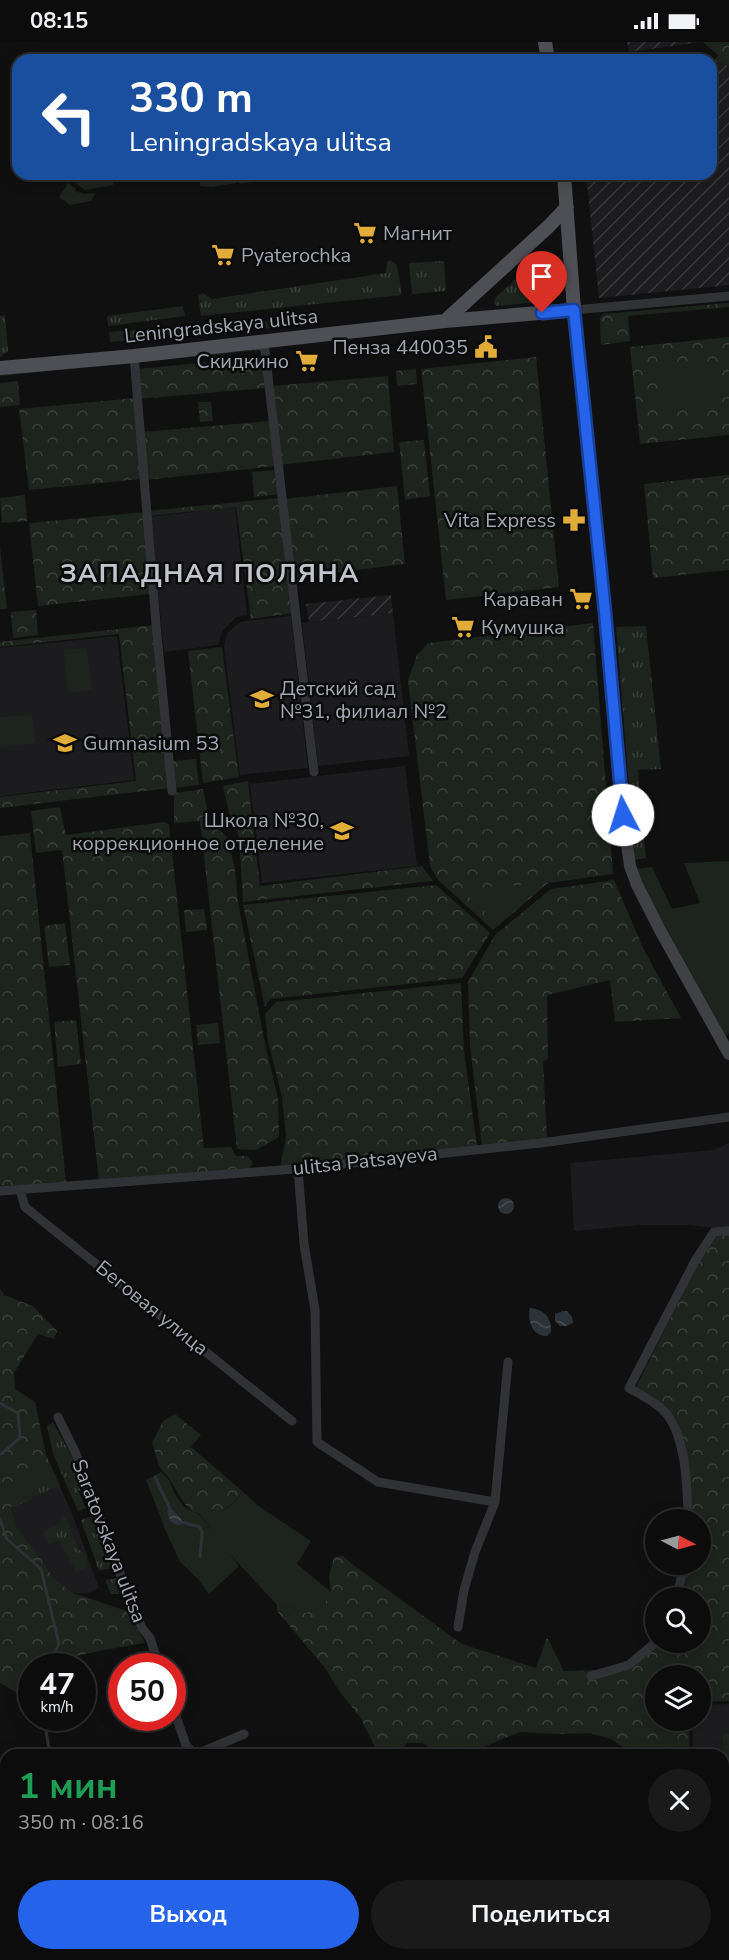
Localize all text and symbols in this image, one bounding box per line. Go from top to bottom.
text: 08:15 [30,6,88,36]
text: 330 m [129,70,253,127]
icon: left [30,78,108,156]
text: Leningradskaya ulitsa [129,124,392,161]
supermarket icon: Магнит [352,220,378,246]
place label: Магнит [383,220,452,247]
supermarket icon: Pyaterochka [210,242,236,268]
place label: Pyaterochka [241,242,351,269]
pin [516,251,567,313]
icon: arrive [525,260,558,293]
street label: Leningradskaya ulitsa [123,302,319,350]
place label: Пенза 440035 [332,334,468,361]
public building icon: Пенза 440035 [473,334,499,360]
place label: Скидкино [196,348,289,375]
supermarket icon: Скидкино [294,348,320,374]
place label: Vita Express [443,507,556,534]
pharmacy icon: Vita Express [561,507,587,533]
district label: ЗАПАДНАЯ ПОЛЯНА [60,556,360,591]
place label: Караван [483,586,563,613]
supermarket icon: Караван [568,586,594,612]
supermarket icon: Кумушка [450,614,476,640]
place label: Кумушка [481,614,565,641]
place label: Детский сад №31, филиал №2 [280,675,447,725]
school or university icon: Детский сад №31, филиал №2 [249,686,275,712]
school or university icon: Gumnasium 53 [52,730,78,756]
place label: Gumnasium 53 [83,730,220,757]
position arrow [591,783,655,847]
place label: Школа №30, коррекционное отделение [72,807,324,857]
school or university icon: Школа №30, коррекционное отделение [329,818,355,844]
street label: ulitsa Patsayeva [291,1140,439,1182]
street label: Беговая улица [90,1254,214,1362]
street label: Saratovskaya ulitsa [65,1455,153,1627]
north arrow [645,1509,711,1575]
map controls [645,1509,711,1731]
button: search [645,1587,711,1653]
speed limit sign: 50 [108,1653,186,1731]
text: 47 [39,1664,75,1705]
button: layers [645,1665,711,1731]
text: km/h [40,1697,74,1717]
text: 1 мин [18,1762,118,1811]
button: close [648,1769,711,1832]
text: 350 m · 08:16 [18,1809,144,1836]
button: Выход [18,1880,359,1949]
button: Поделиться [371,1880,711,1949]

